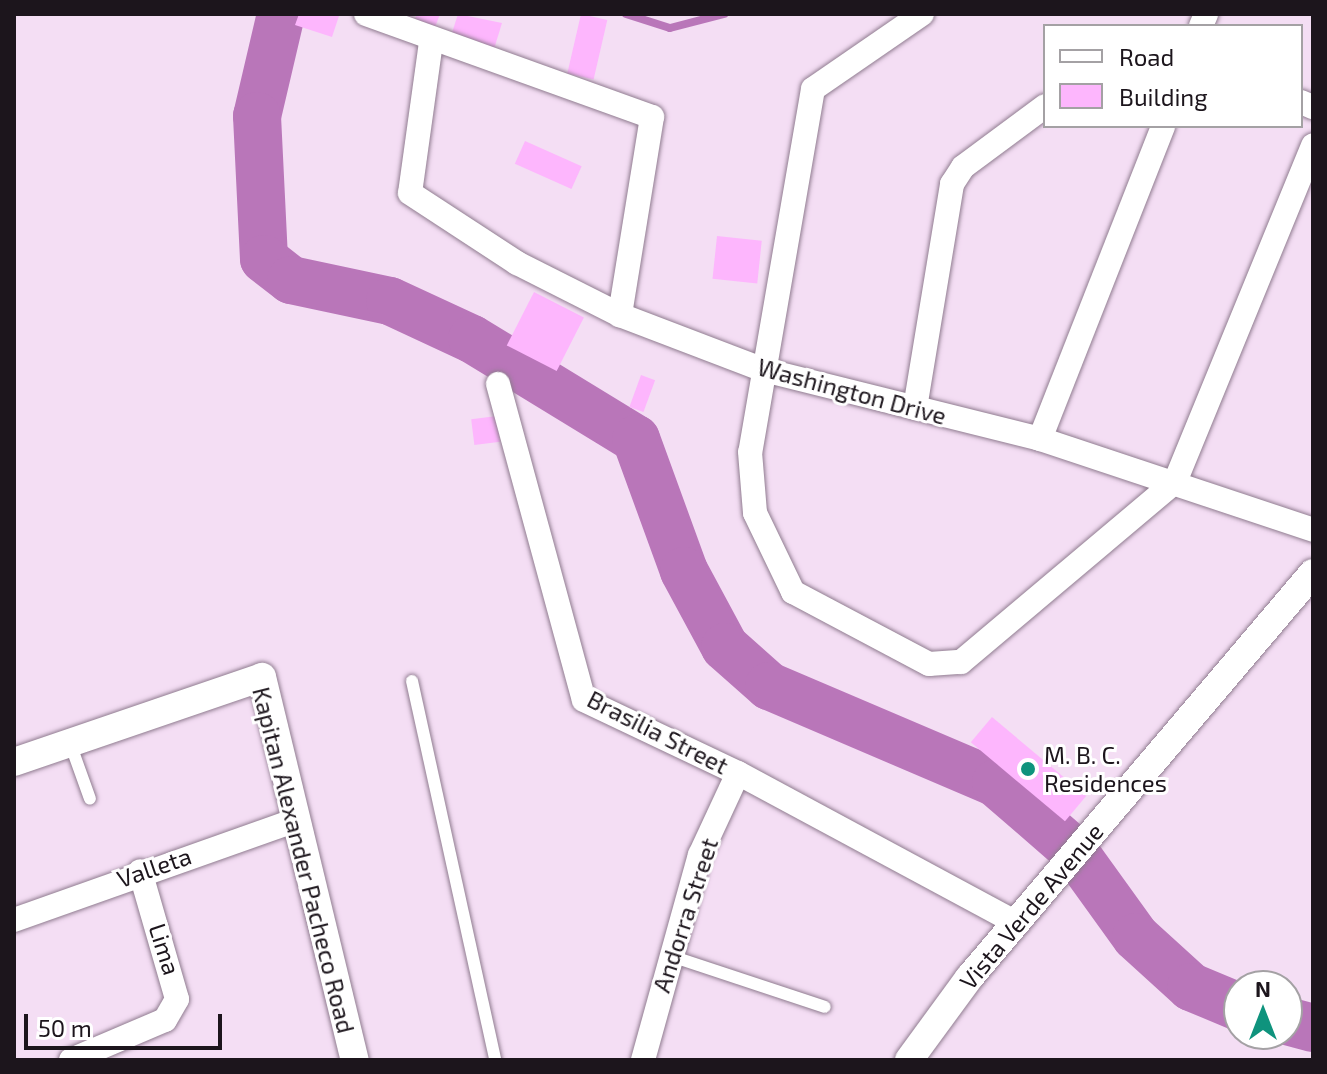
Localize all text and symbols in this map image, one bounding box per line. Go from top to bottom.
legend [1043,24,1303,128]
text: Road [1119,42,1174,71]
text: Building [1119,82,1208,111]
street label: Washington Drive [755,352,949,430]
street label: Kapitan Alexander Pacheco Road [247,683,361,1037]
street label: Brasilia Street [583,684,733,780]
place label: M. B. C. Residences [1044,741,1167,797]
marker: M. B. C. Residences [1019,760,1037,778]
street label: Vista Verde Avenue [953,817,1109,995]
street label: Andorra Street [646,834,724,996]
street label: Valleta [113,841,195,893]
street label: Lima [143,920,187,978]
north arrow [1223,970,1303,1050]
text: N [1255,975,1271,1001]
scale bar [28,998,226,1048]
text: 50 m [38,1013,92,1042]

